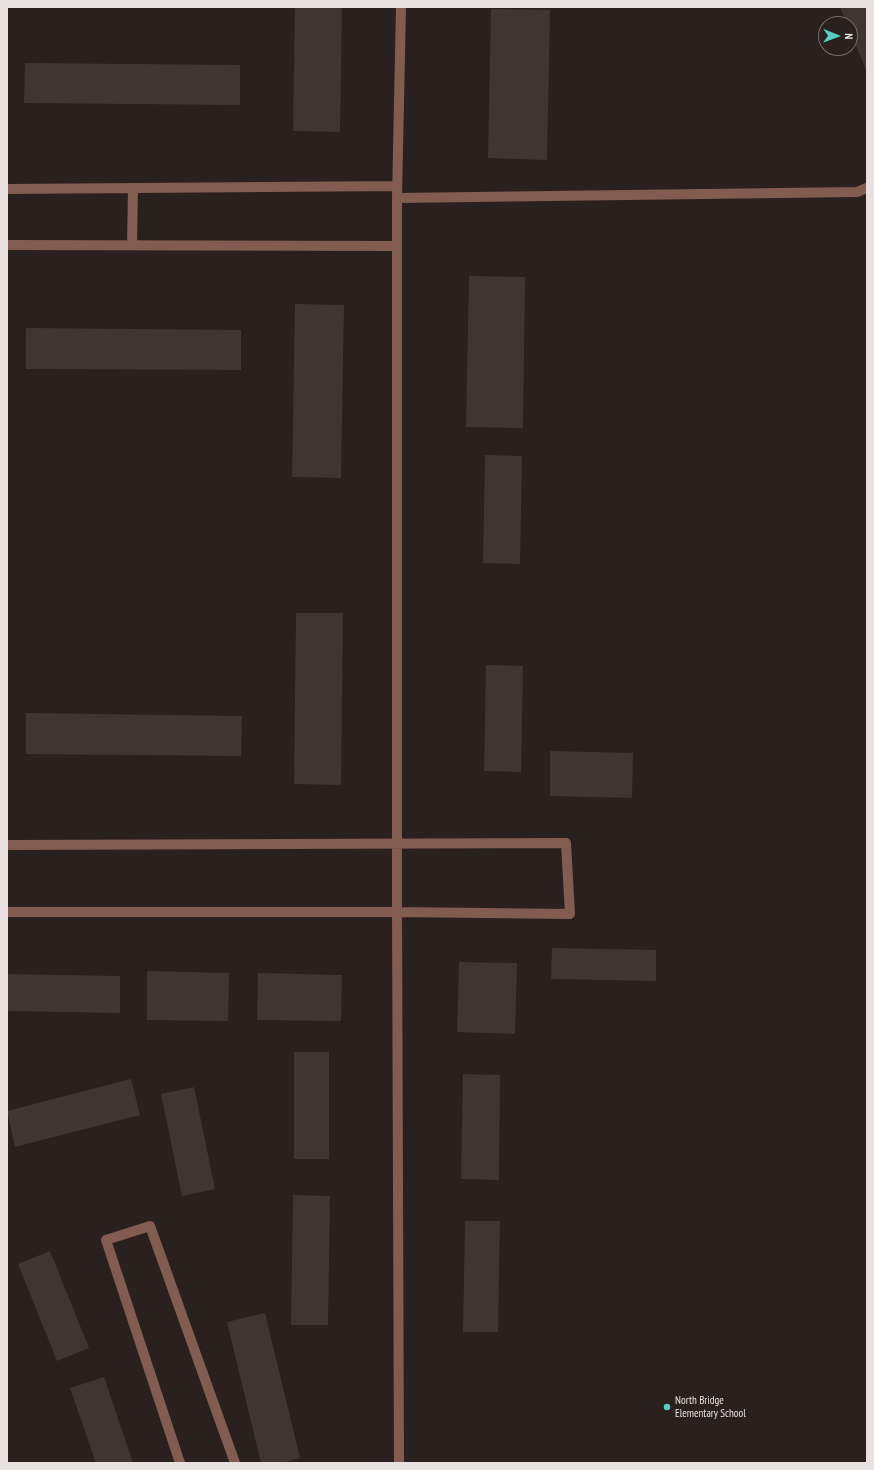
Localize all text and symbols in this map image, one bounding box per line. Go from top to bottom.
north arrow [818,16,858,56]
text: N [842,33,856,39]
place label: North Bridge Elementary School [675,1394,746,1420]
marker: North Bridge Elementary School [662,1402,672,1412]

